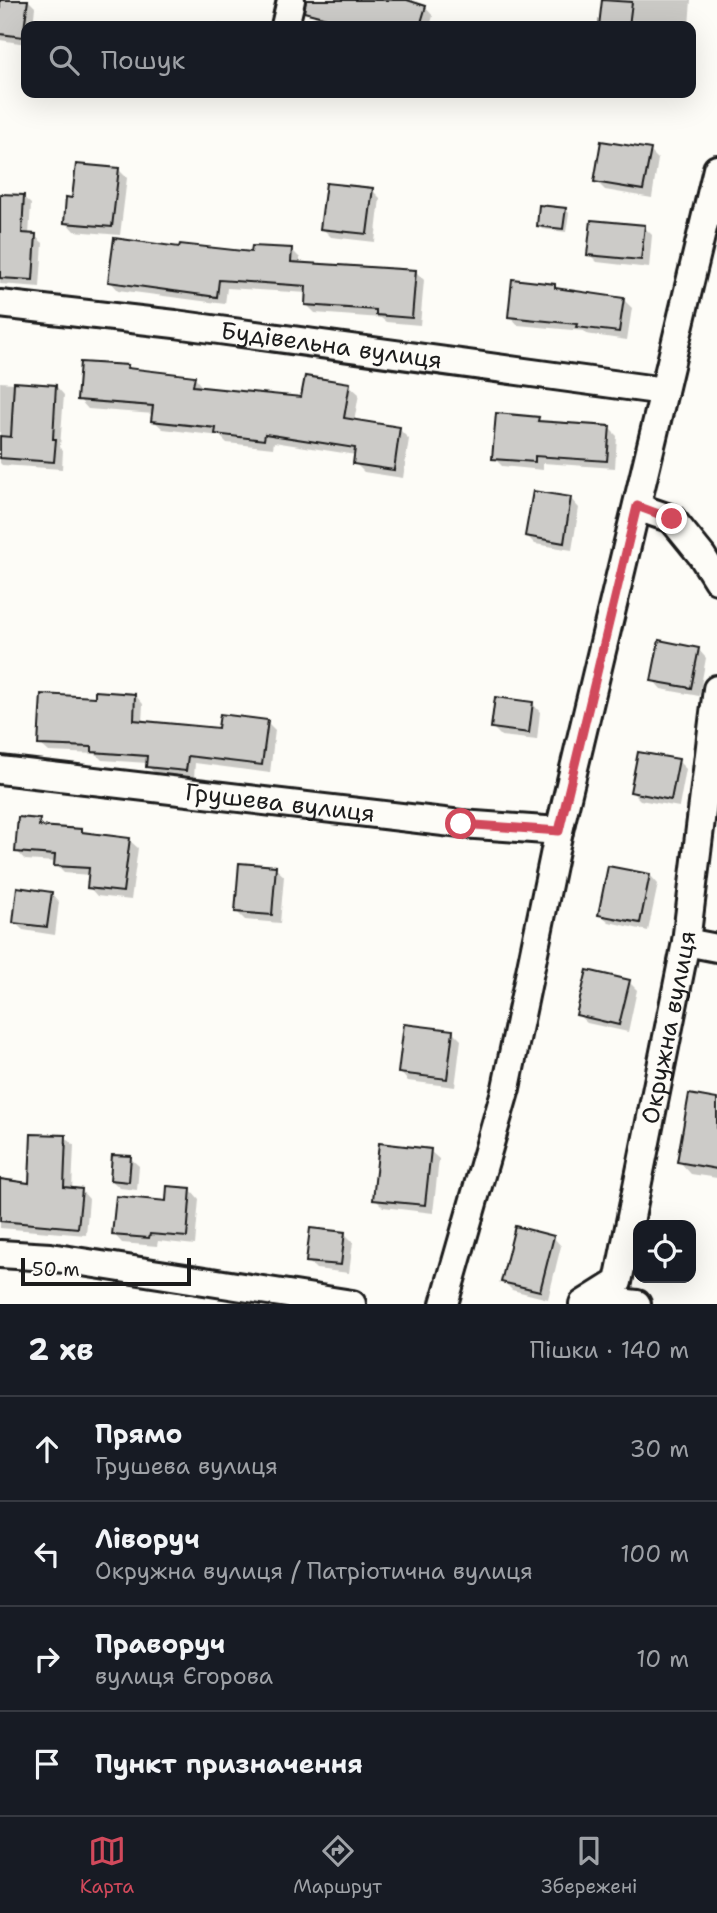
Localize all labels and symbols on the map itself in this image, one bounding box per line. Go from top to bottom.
street label: Будівельна вулиця [219,314,444,376]
route end [656,503,687,534]
street label: Грушева вулиця [183,776,377,830]
route start [445,808,476,839]
street label: Окружна вулиця [634,929,703,1127]
scale bar [21,1255,191,1287]

